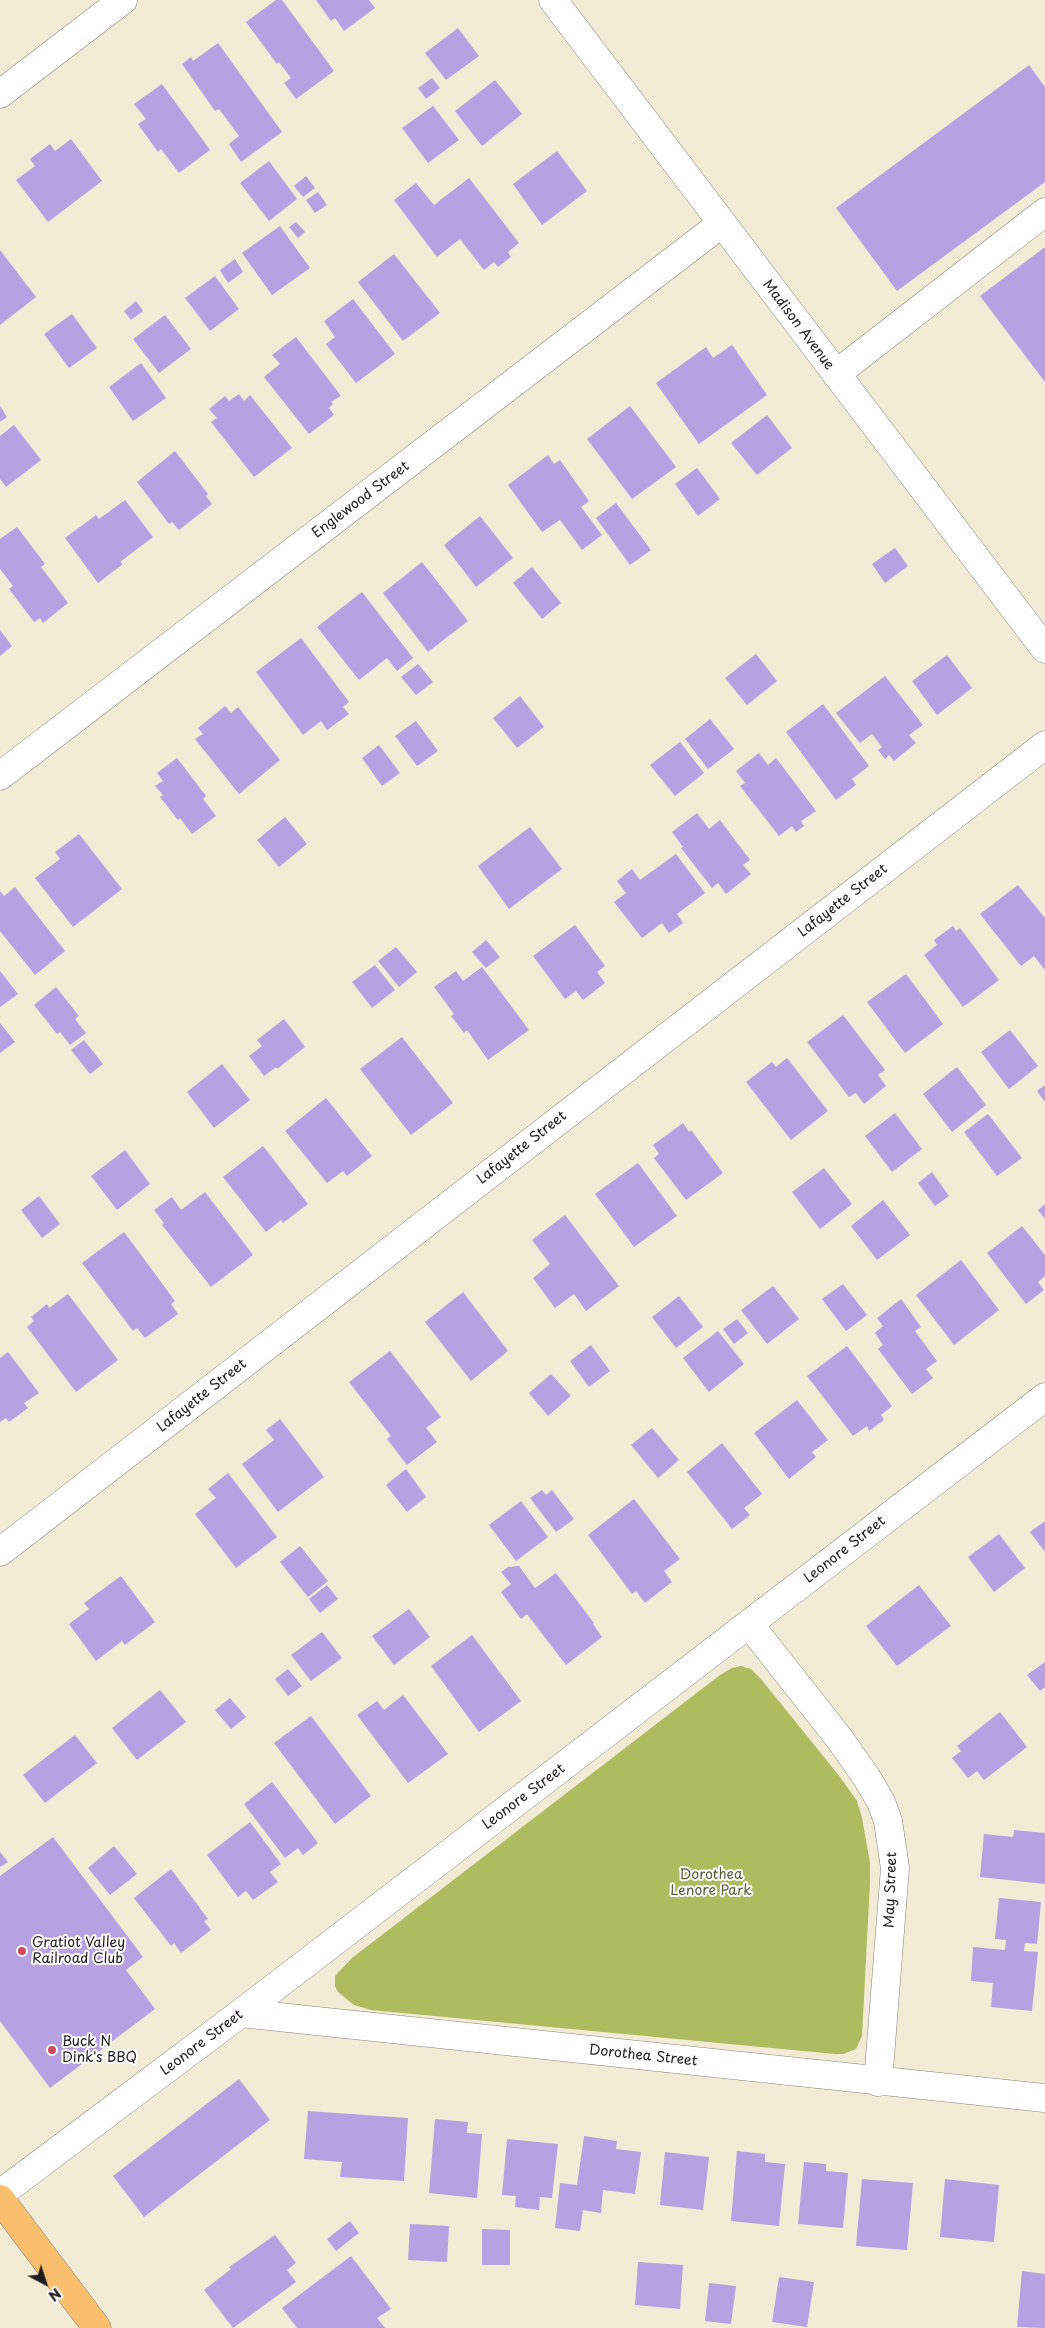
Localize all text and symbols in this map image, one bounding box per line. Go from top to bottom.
street label: Madison Avenue [759,277,837,373]
street label: Englewood Street [309,458,413,542]
street label: Lafayette Street [795,861,891,941]
street label: Lafayette Street [474,1108,570,1188]
street label: Lafayette Street [154,1356,250,1436]
street label: Leonore Street [801,1513,889,1587]
street label: Leonore Street [479,1761,569,1833]
street label: May Street [881,1852,901,1928]
park label: Dorothea Lenore Park [670,1867,752,1900]
place label: Gratiot Valley Railroad Club [32,1935,125,1968]
marker: Gratiot Valley Railroad Club [16,1945,28,1957]
street label: Leonore Street [157,2007,247,2079]
place label: Buck N Dink's BBQ [62,2034,137,2066]
street label: Dorothea Street [588,2042,698,2070]
marker: Buck N Dink's BBQ [46,2044,58,2056]
north arrow [20,2258,70,2308]
text: N [44,2283,66,2306]

